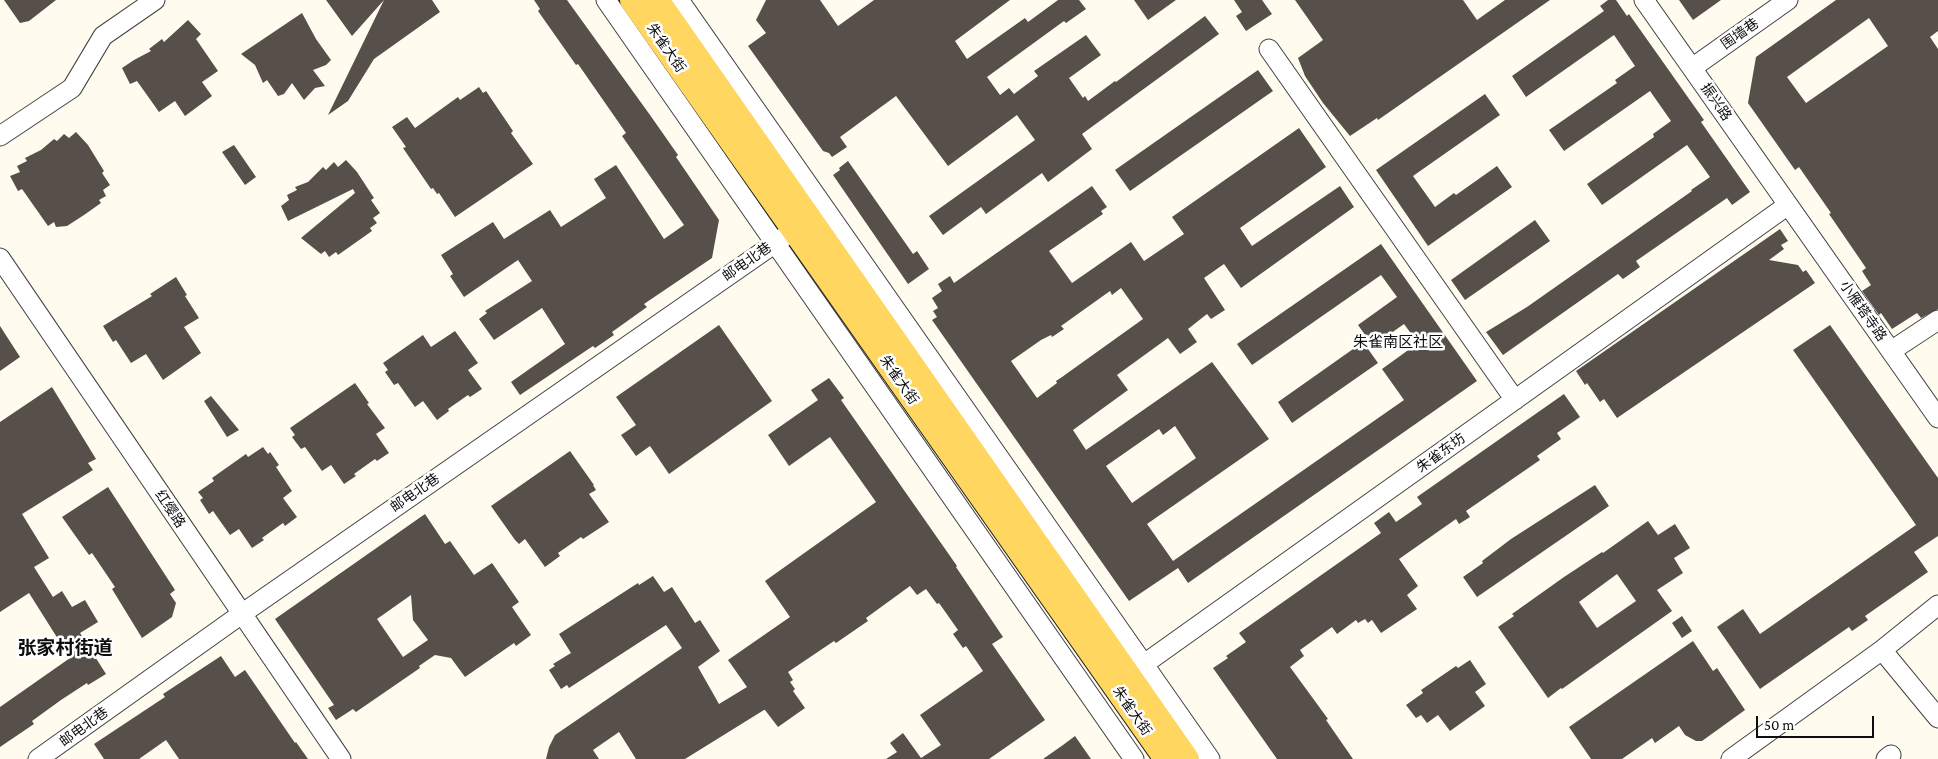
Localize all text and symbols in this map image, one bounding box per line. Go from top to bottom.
street label: 围墙巷 [1718,15,1762,53]
street label: 朱雀大街 [643,20,689,76]
street label: 振兴路 [1697,80,1735,124]
street label: 邮电北巷 [719,239,775,285]
street label: 小雁塔寺路 [1836,278,1890,344]
district label: 朱雀南区社区 [1353,333,1443,351]
street label: 朱雀大街 [876,352,922,408]
street label: 朱雀东坊 [1413,430,1469,476]
street label: 邮电北巷 [387,470,443,516]
street label: 红缨路 [151,487,189,531]
district label: 张家村街道 [18,637,112,659]
street label: 朱雀大街 [1109,683,1155,739]
street label: 邮电北巷 [56,704,112,750]
scale bar [1758,706,1876,738]
text: 50 m [1764,717,1794,733]

